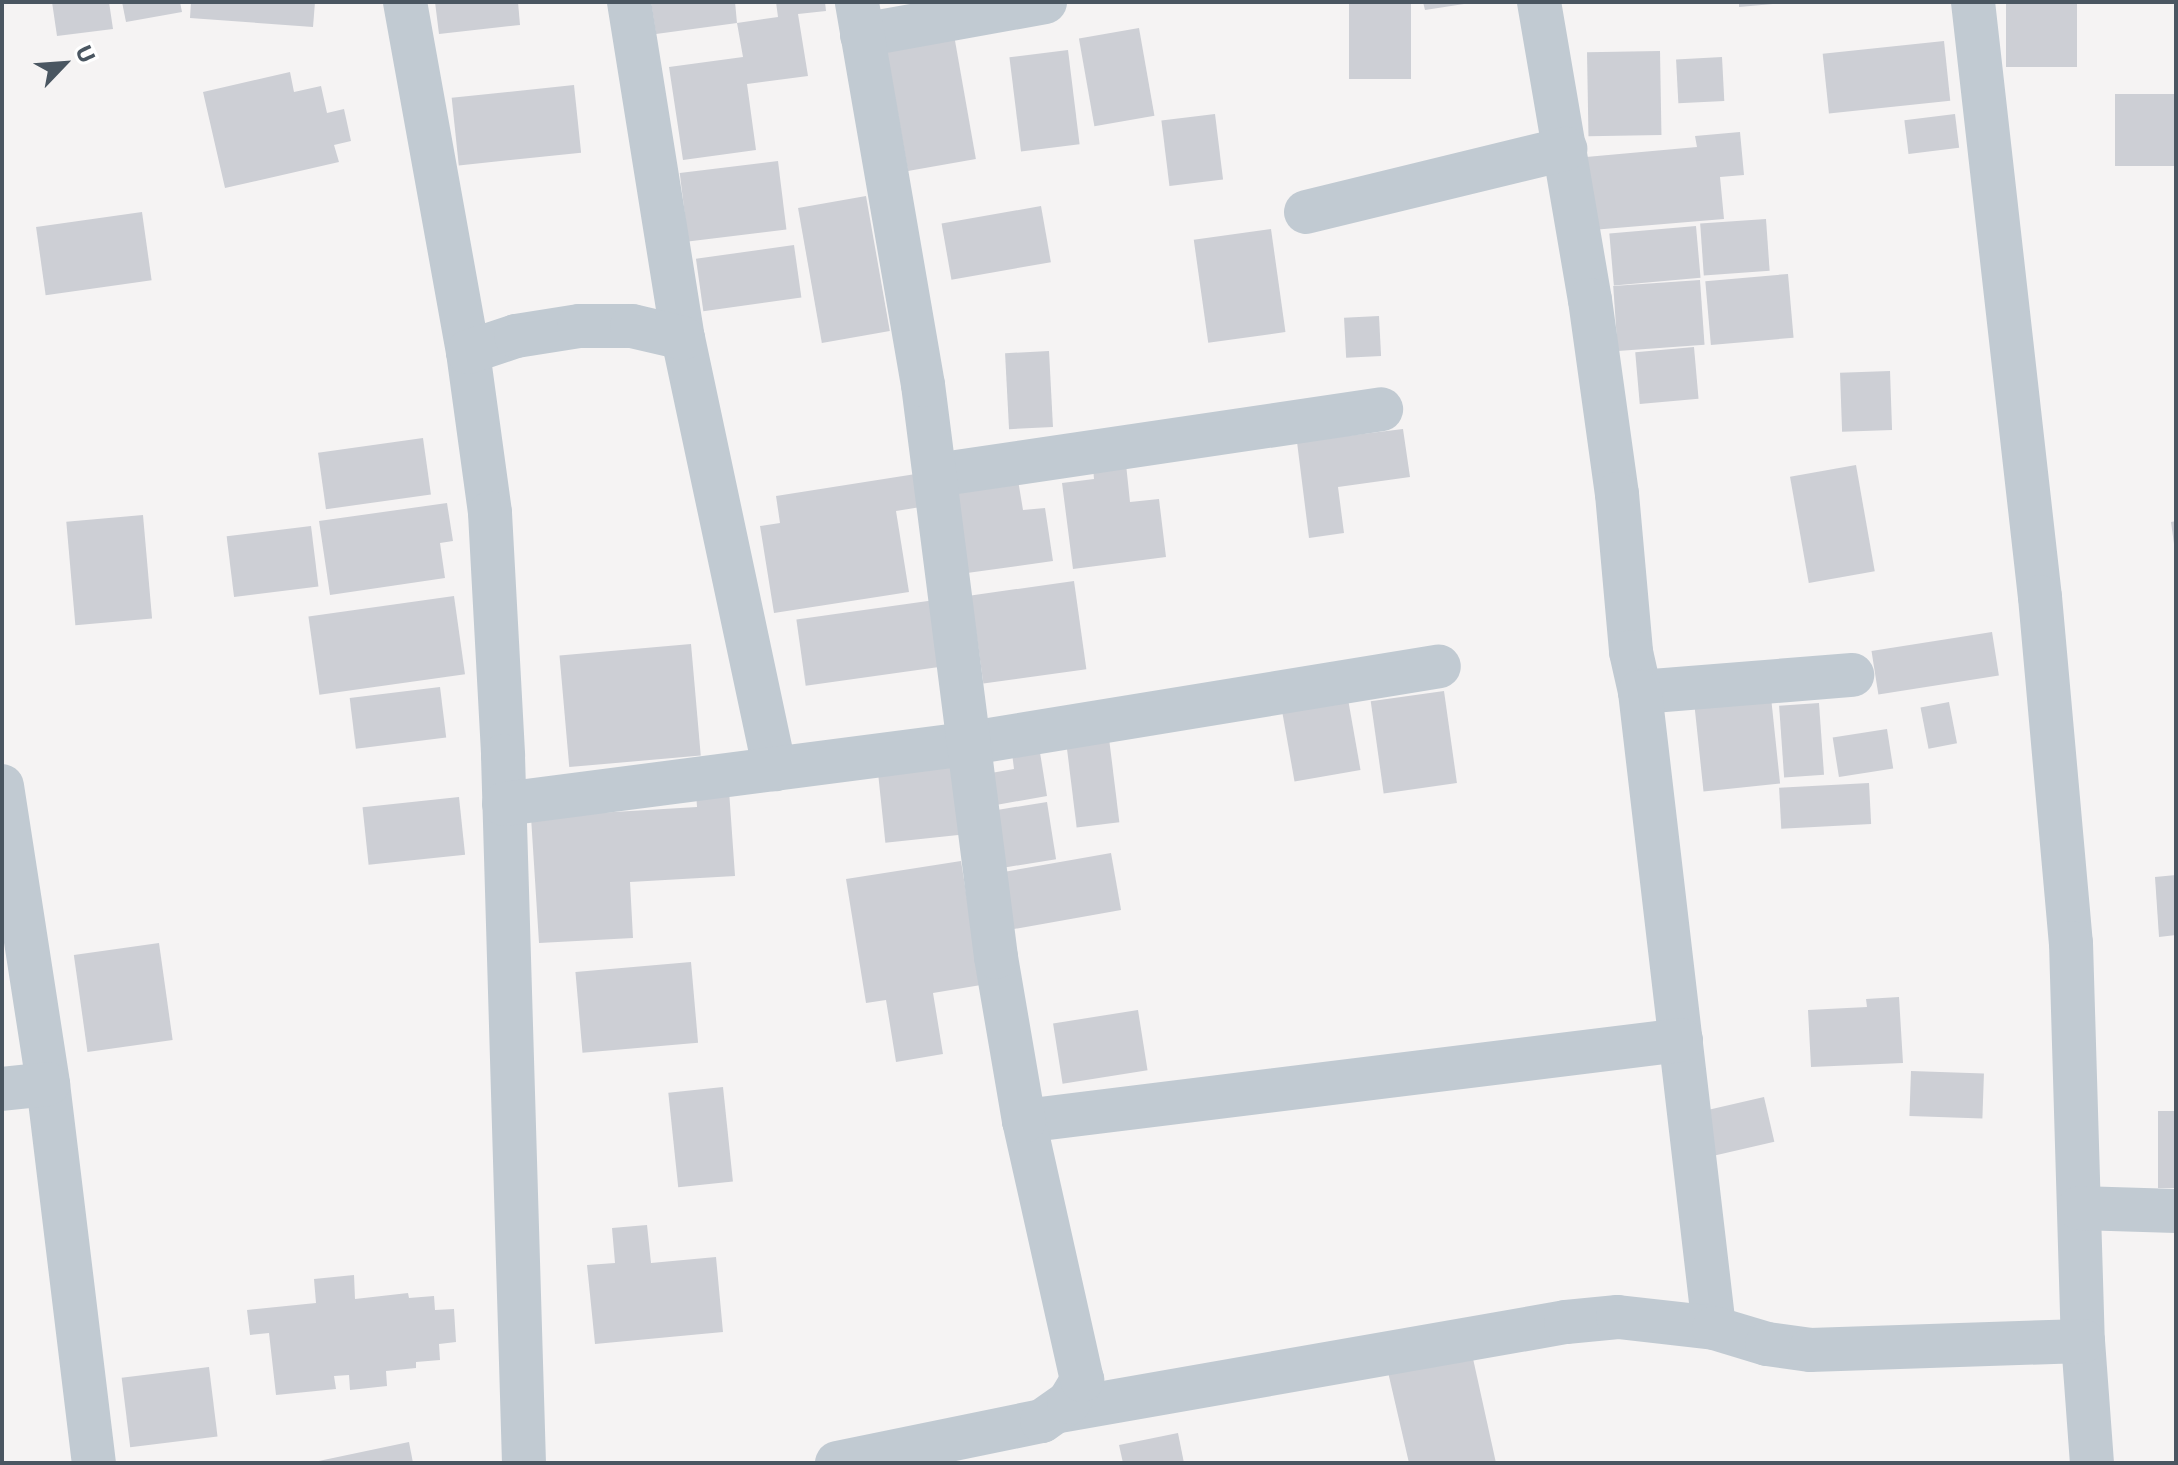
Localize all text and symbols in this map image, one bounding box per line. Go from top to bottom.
north arrow [24,24,104,104]
text: U [71,41,102,67]

